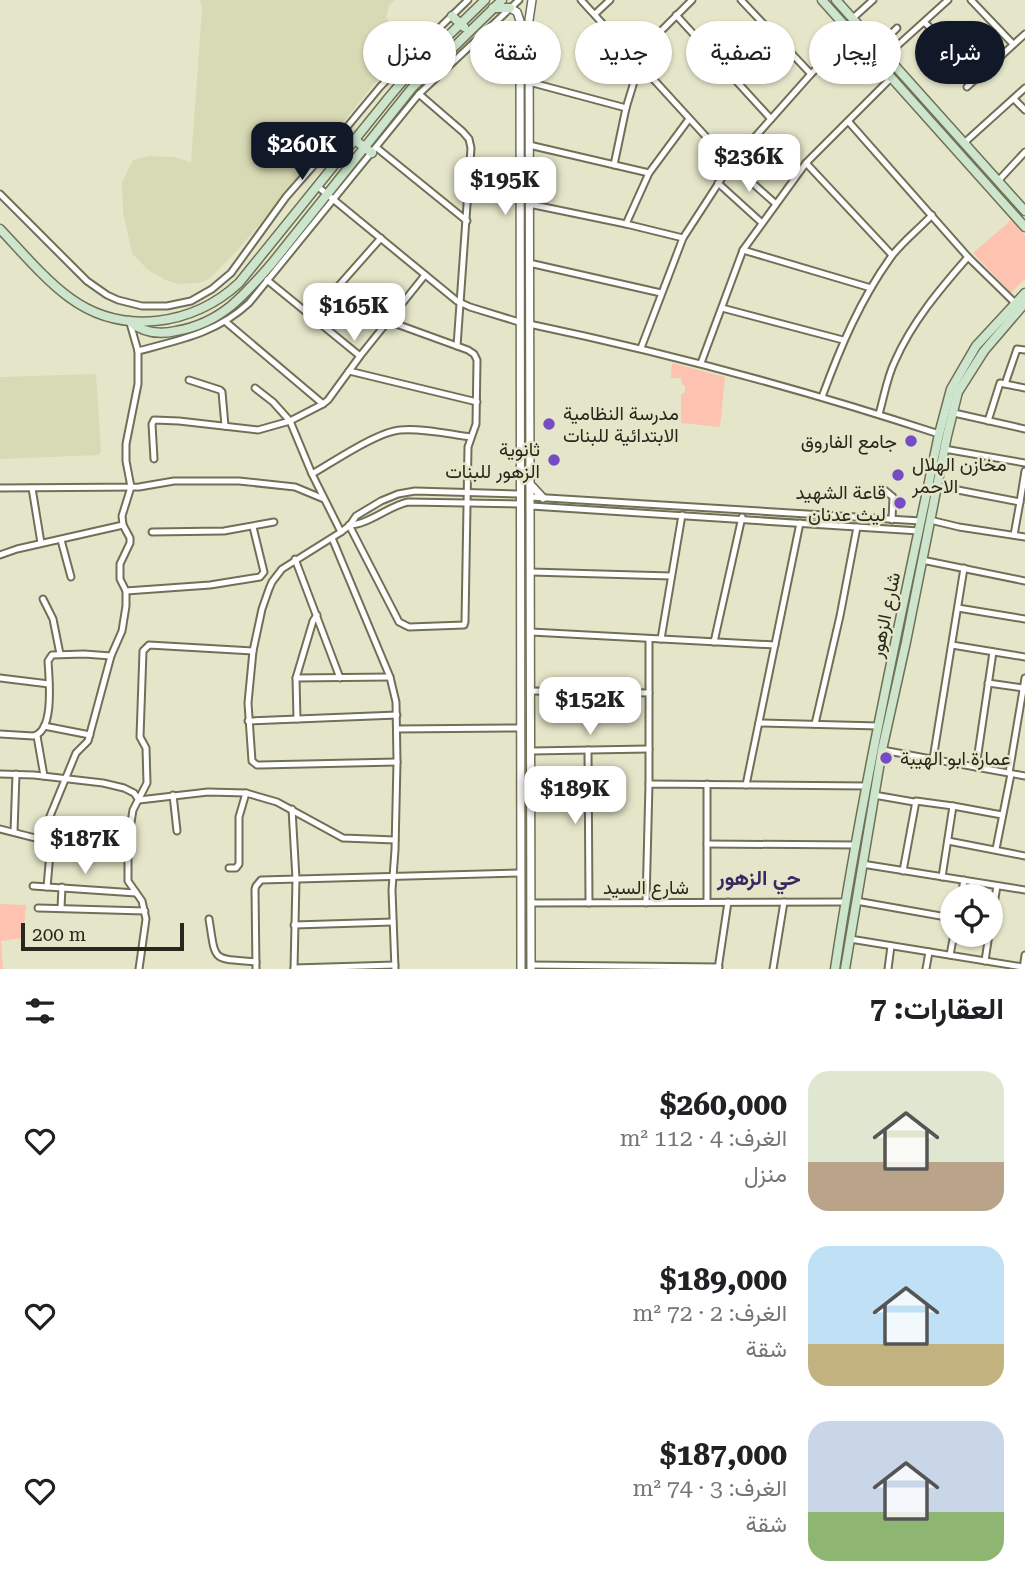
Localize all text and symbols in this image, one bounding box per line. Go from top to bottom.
chip: منزل [363,21,456,84]
chip: شقة [470,21,561,84]
chip: جديد [575,21,672,84]
chip: تصفية [686,21,795,84]
chip: إيجار [809,21,901,84]
chip: شراء [915,21,1005,84]
pin: $260K [253,122,351,182]
text: $260K [267,131,337,158]
pin: $236K [700,134,798,194]
text: $236K [714,143,784,170]
pin: $195K [456,158,554,217]
text: $195K [470,166,540,193]
pin: $165K [305,284,403,343]
text: $165K [319,292,389,319]
place label: مدرسة النظامية الابتدائية للبنات [563,402,679,447]
marker: مدرسة النظامية الابتدائية للبنات [541,416,557,432]
place label: جامع الفاروق [801,430,897,455]
marker: جامع الفاروق [903,433,919,449]
place label: ثانوية الزهور للبنات [445,438,540,483]
marker: ثانوية الزهور للبنات [546,452,562,468]
place label: مخازن الهلال الاحمر [911,453,1007,498]
marker: مخازن الهلال الاحمر [890,467,906,483]
place label: قاعة الشهيد ليث عدنان [795,481,886,526]
marker: قاعة الشهيد ليث عدنان [892,495,908,511]
street label: شارع الزهور [865,570,906,661]
pin: $152K [541,678,639,737]
text: $152K [555,686,625,713]
place label: عمارة ابو الهيبة [900,747,1010,770]
marker: عمارة ابو الهيبة [878,750,894,766]
pin: $189K [526,766,624,826]
text: $189K [540,775,610,802]
pin: $187K [36,816,134,876]
text: $187K [50,825,120,852]
district label: حي الزهور [716,866,801,895]
street label: شارع السيد [603,876,689,900]
map controls [940,884,1003,947]
button: locate [940,884,1003,947]
scale bar [21,920,184,952]
text: 200 m [32,923,86,946]
text: العقارات: 7 [870,991,1004,1026]
icon: filters [21,992,59,1030]
text: $260,000 [660,1087,787,1122]
icon: home [864,1099,948,1183]
icon: heart [21,1122,59,1160]
text: الغرف: 4 · 112 m² [620,1125,787,1152]
text: منزل [744,1161,787,1188]
text: $189,000 [660,1262,787,1297]
icon: home [864,1274,948,1358]
icon: heart [21,1297,59,1335]
text: الغرف: 2 · 72 m² [633,1300,787,1327]
text: شقة [745,1336,787,1363]
text: $187,000 [660,1437,787,1472]
icon: home [864,1449,948,1533]
icon: heart [21,1472,59,1510]
text: الغرف: 3 · 74 m² [633,1475,787,1502]
text: شقة [745,1511,787,1538]

